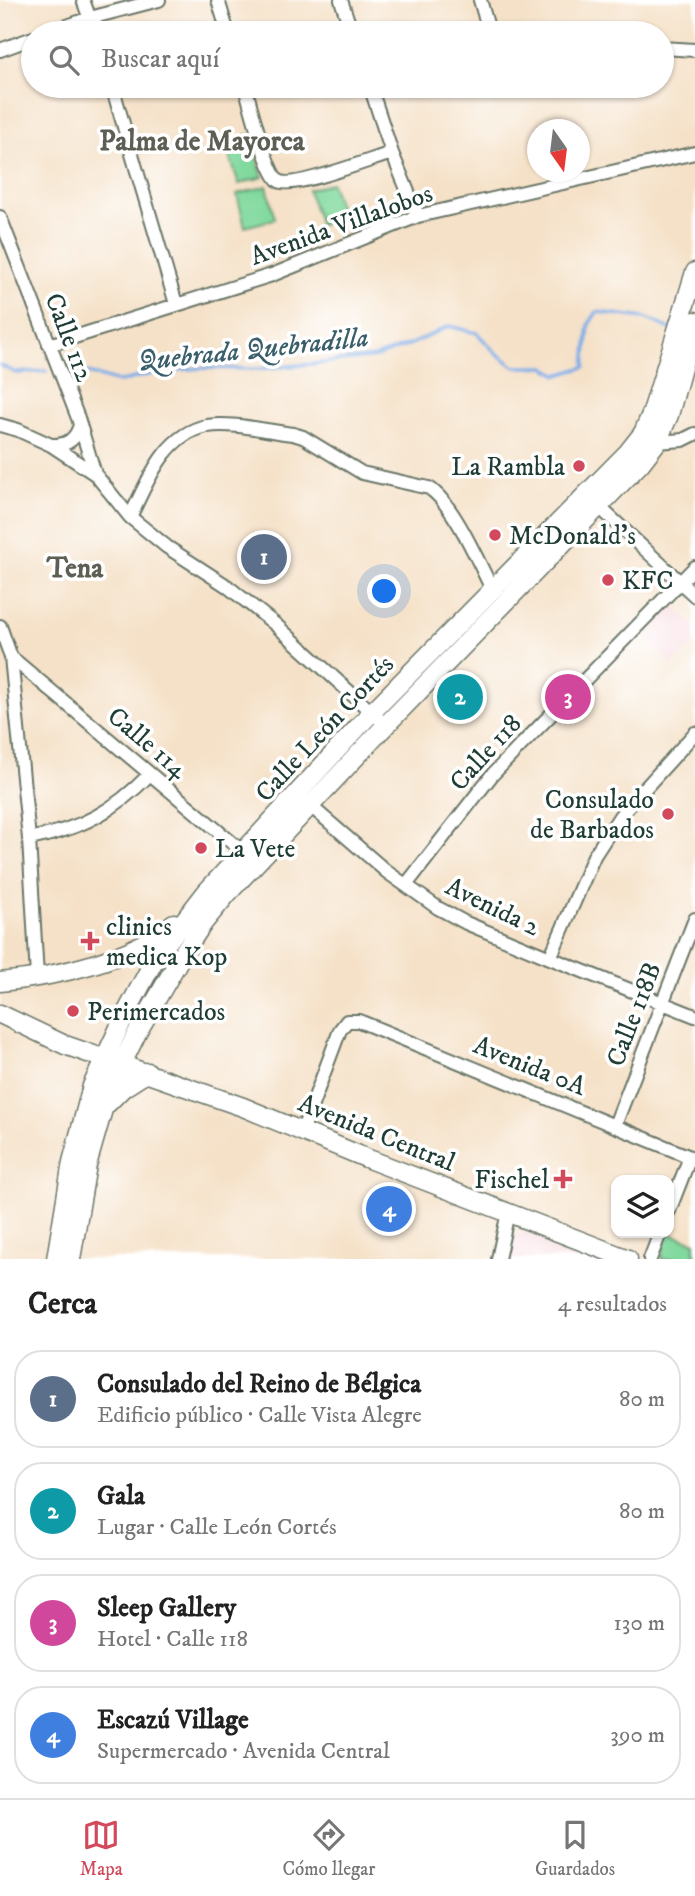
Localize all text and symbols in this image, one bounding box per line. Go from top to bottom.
search box [21,21,674,98]
icon: search [45,41,83,79]
text: Buscar aquí [101,43,219,76]
north arrow [527,119,590,182]
district label: Palma de Mayorca [99,124,306,159]
street label: Avenida Villalobos [246,177,437,274]
street label: Calle 112 [37,289,101,387]
water label: Quebrada Quebradilla [136,320,370,379]
place label: La Rambla [451,451,565,484]
marker: La Rambla [571,458,587,474]
place label: McDonald's [509,520,636,553]
marker: McDonald's [487,527,503,543]
pin: 1 [241,531,287,583]
district label: Tena [46,551,104,586]
place label: KFC [622,565,674,598]
marker: KFC [600,572,616,588]
your location [367,574,401,608]
street label: Calle León Cortés [249,649,402,809]
pin: 2 [437,671,483,723]
pin: 3 [545,671,591,723]
street label: Calle 114 [100,700,195,787]
street label: Calle 118 [443,708,529,798]
place label: Consulado de Barbados [530,784,654,847]
marker: Consulado de Barbados [660,806,676,822]
place label: La Vete [215,833,295,866]
marker: La Vete [193,840,209,856]
street label: Avenida 2 [440,870,545,944]
place label: clinics medica Kop [106,911,227,974]
marker: clinics medica Kop [80,931,100,951]
street label: Calle 118B [600,958,669,1071]
place label: Perimercados [87,996,225,1029]
marker: Perimercados [65,1003,81,1019]
street label: Avenida 0A [468,1029,591,1104]
street label: Avenida Central [293,1087,460,1180]
place label: Fischel [474,1164,549,1197]
marker: Fischel [555,1171,571,1187]
map controls [611,1175,674,1238]
button: layers [611,1175,674,1238]
pin: 4 [366,1183,412,1235]
text: Cerca [28,1286,97,1323]
text: 4 resultados [558,1290,667,1319]
text: Consulado del Reino de Bélgica [97,1368,421,1401]
text: 1 [49,1385,57,1414]
text: 80 m [619,1385,665,1414]
text: Edificio público · Calle Vista Alegre [97,1401,422,1430]
text: Gala [97,1480,145,1513]
text: 2 [47,1497,59,1526]
text: 80 m [619,1497,665,1526]
text: Lugar · Calle León Cortés [97,1513,337,1542]
text: Sleep Gallery [97,1592,236,1625]
text: 3 [49,1609,57,1638]
text: 130 m [613,1609,665,1638]
text: Hotel · Calle 118 [97,1625,248,1654]
text: Escazú Village [97,1704,249,1737]
text: 4 [46,1721,60,1750]
text: 390 m [610,1721,665,1750]
text: Supermercado · Avenida Central [97,1737,390,1766]
tab: Mapa [80,1816,123,1881]
tab: Cómo llegar [282,1816,375,1881]
tab: Guardados [535,1816,615,1881]

